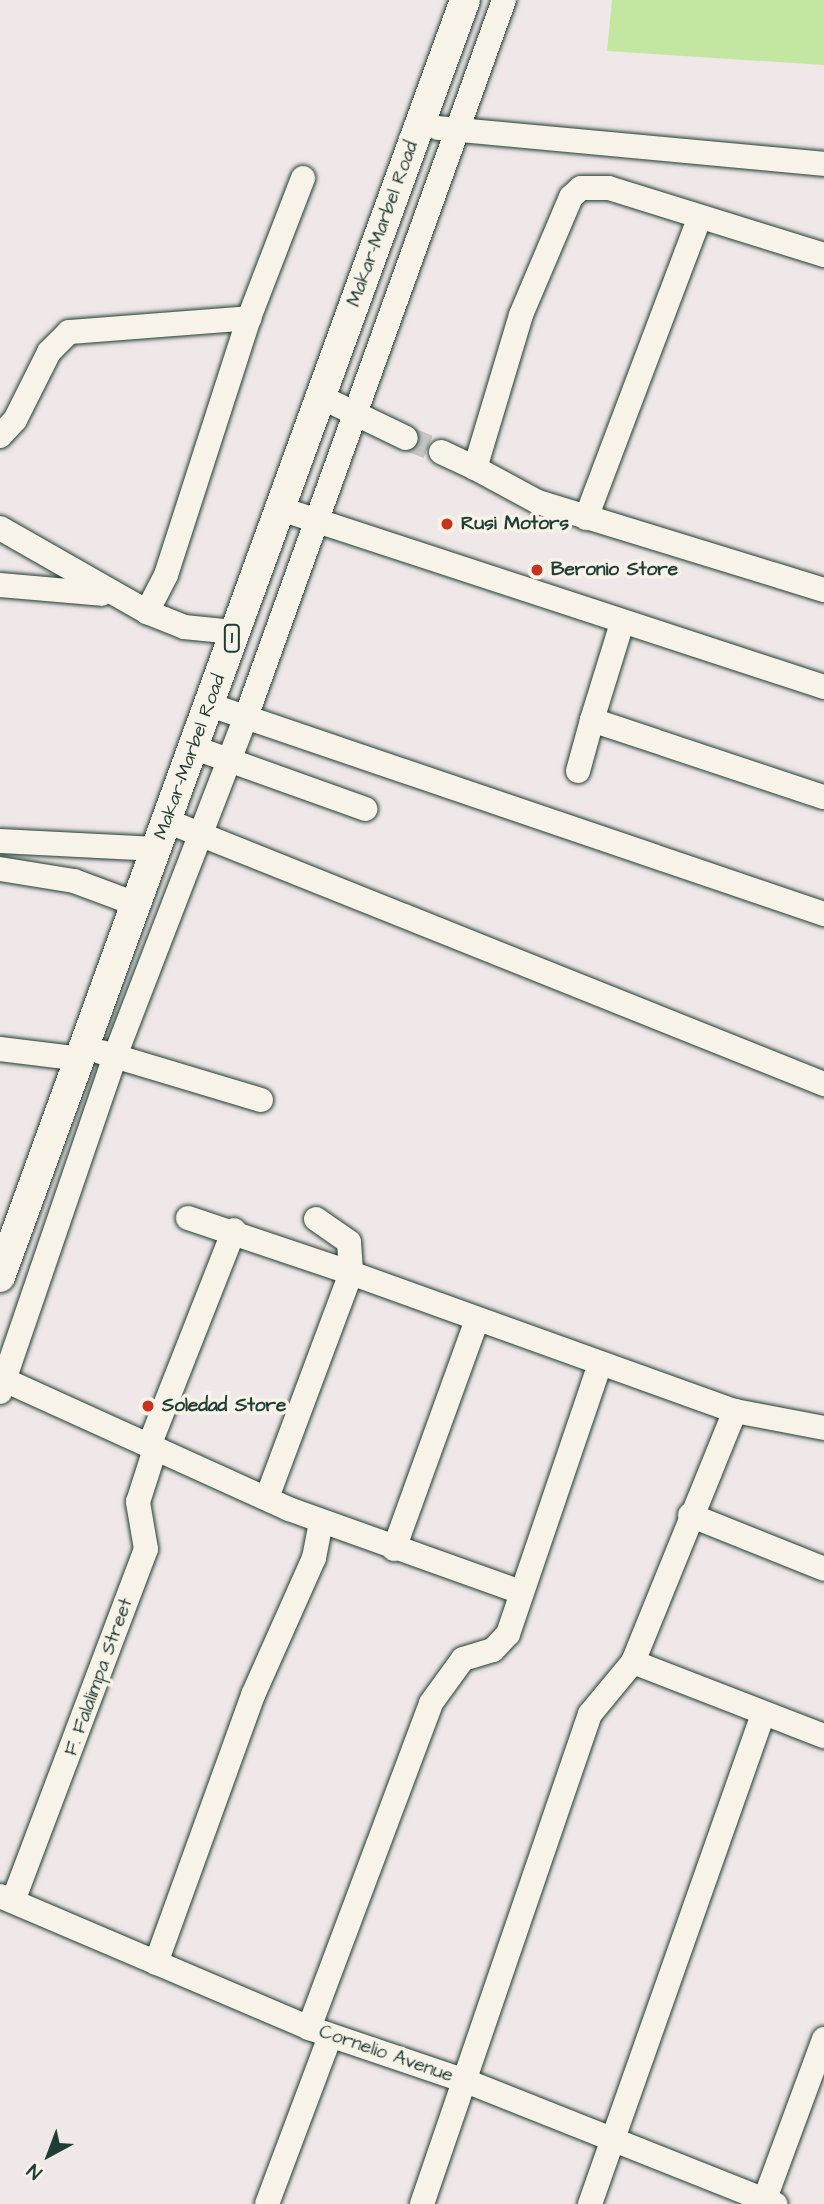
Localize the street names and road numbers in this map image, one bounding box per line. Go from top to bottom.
street label: Makar-Marbel Road [343,138,423,310]
road number: 1 [223,624,241,652]
street label: Makar-Marbel Road [150,671,230,843]
street label: F. Falalimpa Street [60,1595,138,1759]
street label: Cornelio Avenue [316,2020,456,2088]

